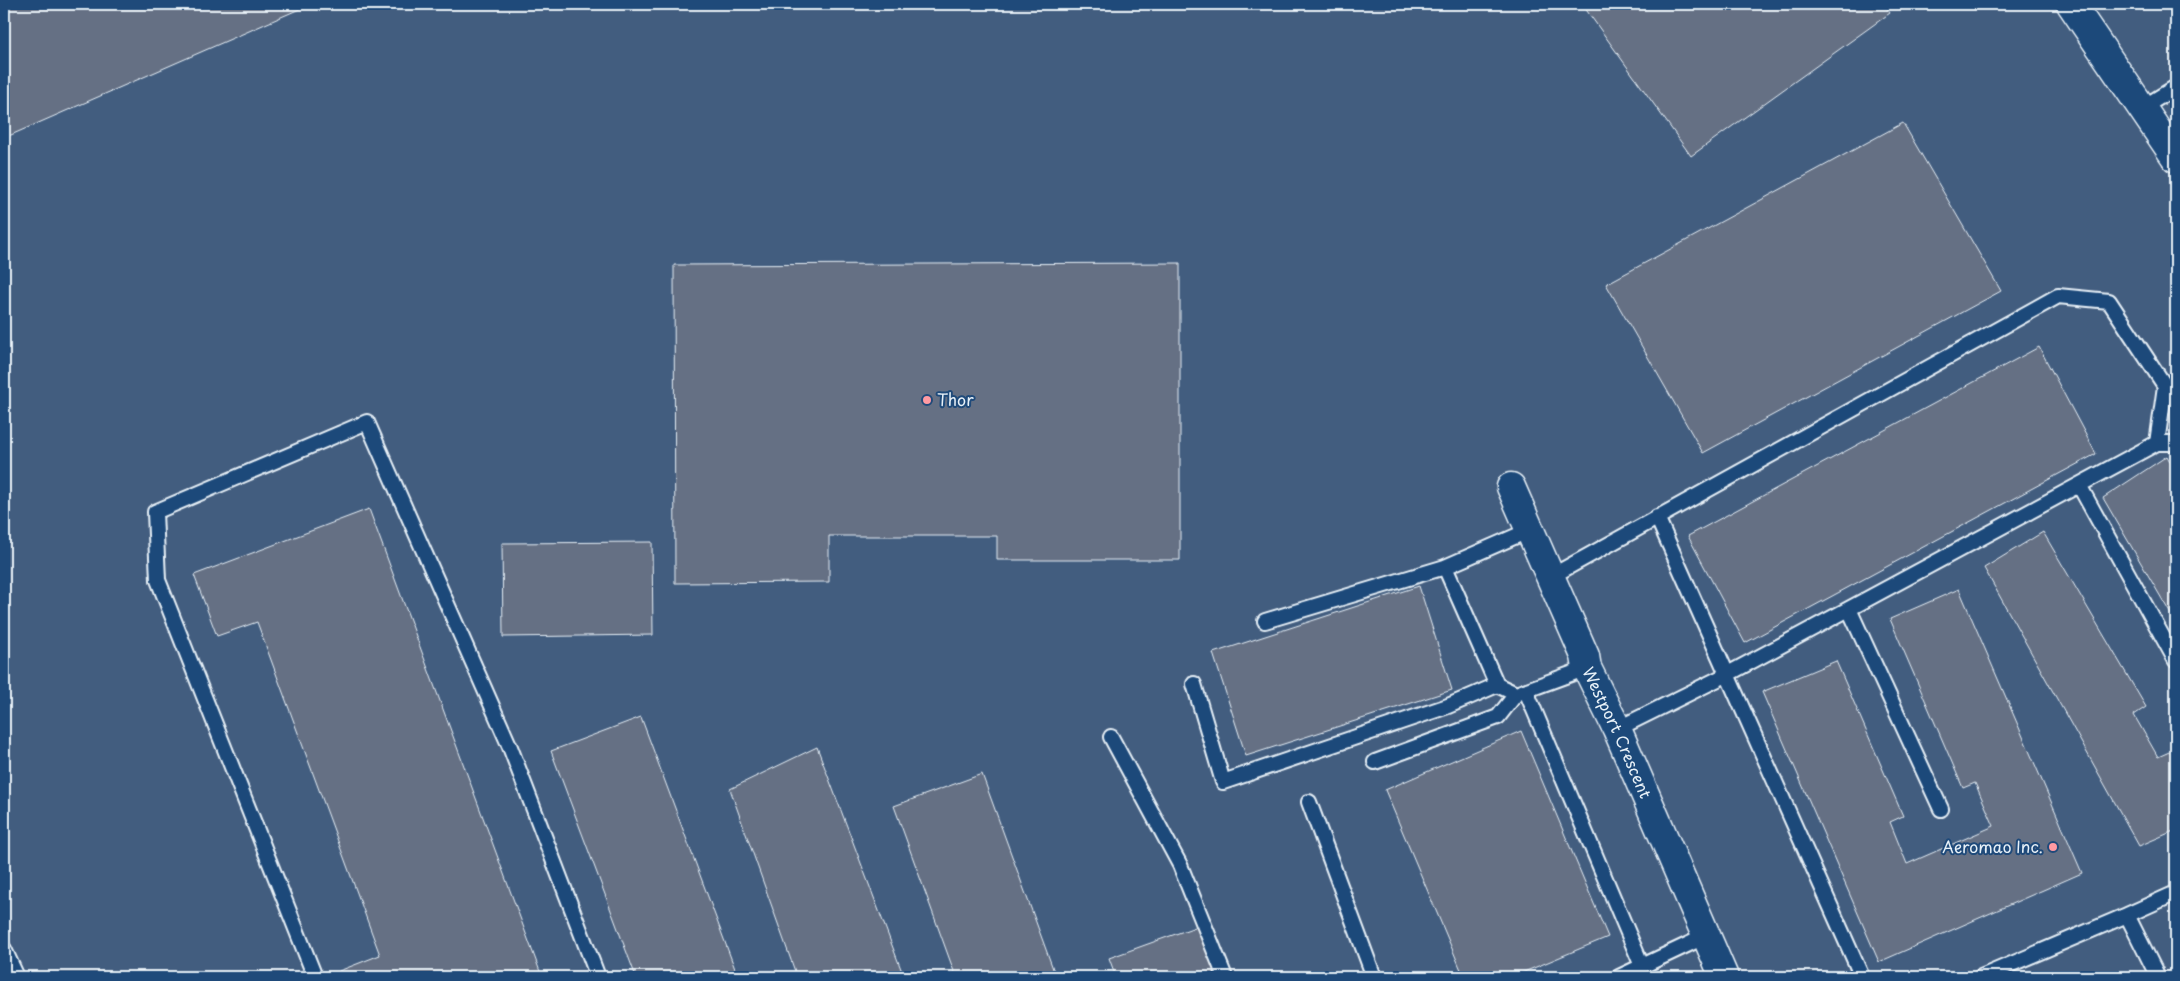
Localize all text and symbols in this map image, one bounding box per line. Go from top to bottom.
place label: Thor [937,387,974,411]
marker: Thor [921,394,933,406]
street label: Westport Crescent [1577,662,1659,802]
place label: Aeromao Inc. [1942,834,2043,858]
marker: Aeromao Inc. [2047,841,2059,853]

